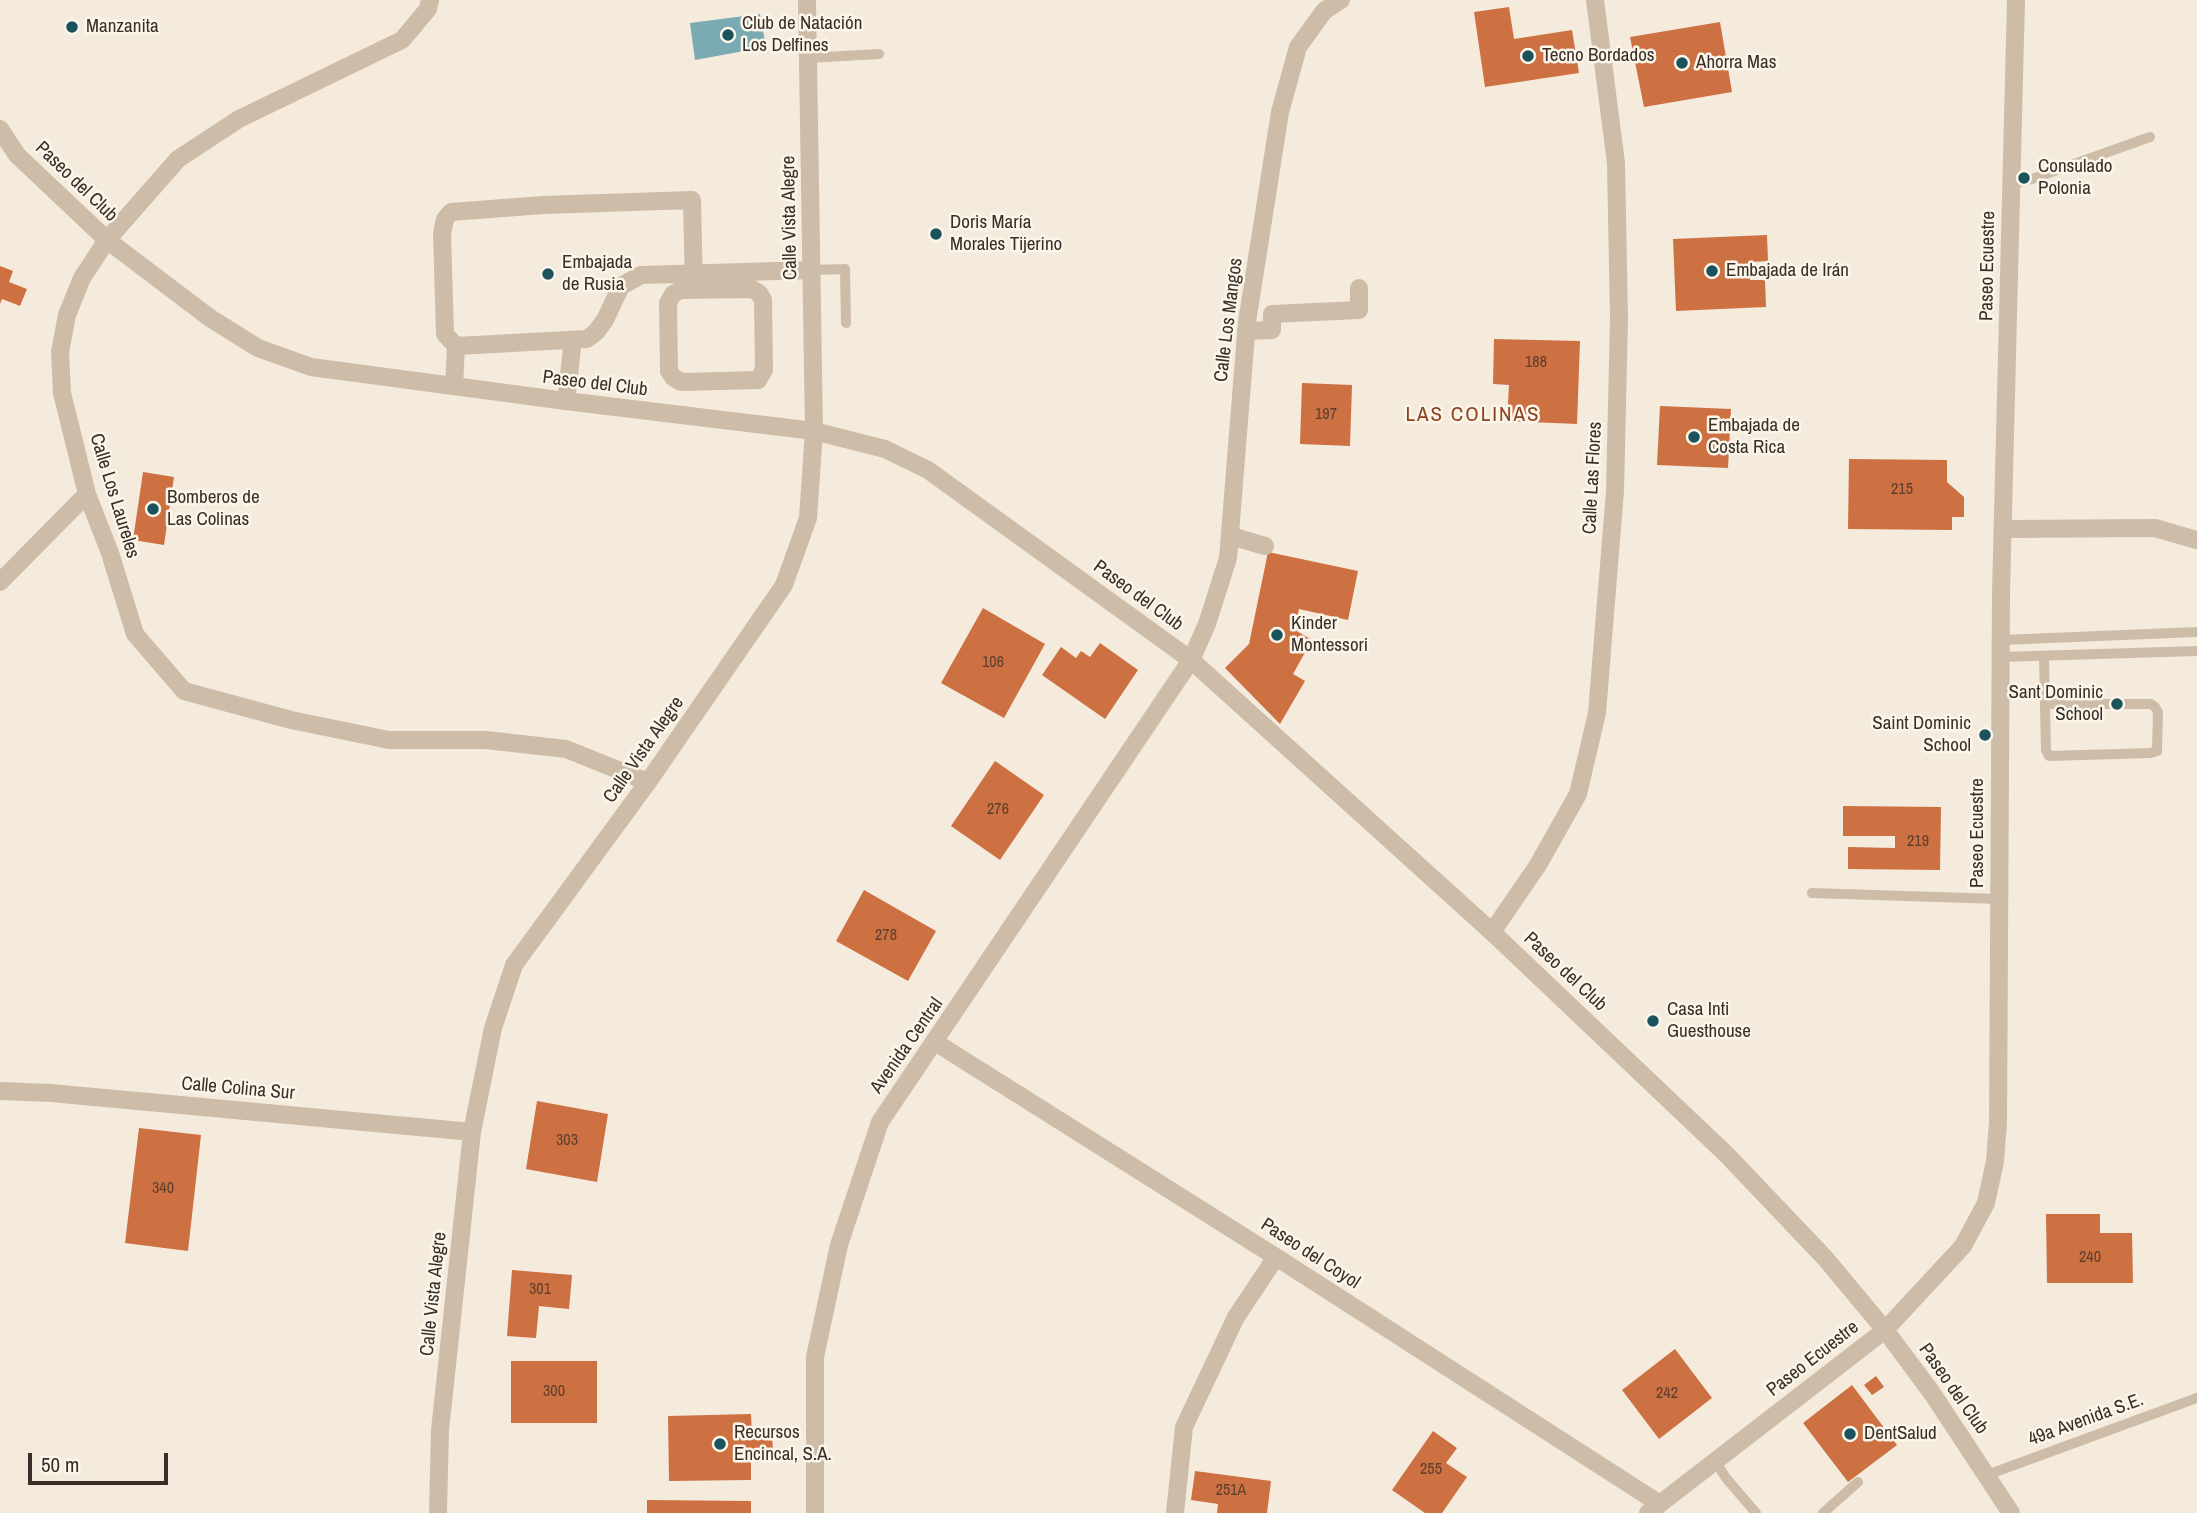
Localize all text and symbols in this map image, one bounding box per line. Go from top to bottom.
place label: Club de Natación Los Delfines [742,13,862,57]
place label: Manzanita [86,16,159,38]
marker: Manzanita [64,19,80,35]
marker: Club de Natación Los Delfines [720,27,736,43]
place label: Tecno Bordados [1542,45,1655,67]
marker: Tecno Bordados [1520,48,1536,64]
place label: Ahorra Mas [1696,52,1777,74]
marker: Ahorra Mas [1674,55,1690,71]
street label: Paseo del Club [30,137,122,227]
street label: Calle Vista Alegre [778,156,802,280]
place label: Consulado Polonia [2038,156,2112,200]
marker: Consulado Polonia [2016,170,2032,186]
street label: Paseo Ecuestre [1976,211,2000,321]
place label: Doris María Morales Tijerino [950,212,1062,256]
marker: Doris María Morales Tijerino [928,226,944,242]
place label: Embajada de Rusia [562,252,632,296]
street label: Calle Los Mangos [1210,257,1248,383]
place label: Embajada de Irán [1726,260,1849,282]
marker: Embajada de Irán [1704,263,1720,279]
marker: Embajada de Rusia [540,266,556,282]
house number: 188 [1525,353,1547,373]
street label: Paseo del Club [541,366,649,402]
district label: LAS COLINAS [1407,402,1539,428]
house number: 197 [1315,405,1337,425]
place label: Embajada de Costa Rica [1708,415,1800,459]
street label: Calle Las Flores [1579,421,1607,535]
marker: Embajada de Costa Rica [1686,429,1702,445]
street label: Calle Los Laureles [84,431,144,561]
house number: 215 [1891,480,1913,500]
place label: Bomberos de Las Colinas [167,487,260,531]
marker: Bomberos de Las Colinas [145,501,161,517]
street label: Paseo del Club [1089,556,1187,636]
place label: Kinder Montessori [1291,613,1368,657]
marker: Kinder Montessori [1269,627,1285,643]
house number: 106 [982,653,1004,673]
place label: Sant Dominic School [2009,682,2103,726]
street label: Calle Vista Alegre [599,692,689,808]
marker: Sant Dominic School [2109,696,2125,712]
place label: Saint Dominic School [1872,713,1971,757]
marker: Saint Dominic School [1977,727,1993,743]
street label: Paseo Ecuestre [1967,778,1989,888]
house number: 276 [987,800,1009,820]
house number: 219 [1907,832,1929,852]
house number: 278 [875,926,897,946]
street label: Paseo del Club [1519,928,1611,1016]
street label: Avenida Central [866,994,948,1098]
place label: Casa Inti Guesthouse [1667,999,1751,1043]
marker: Casa Inti Guesthouse [1645,1013,1661,1029]
street label: Calle Colina Sur [181,1073,295,1105]
house number: 303 [556,1131,578,1151]
house number: 340 [152,1179,174,1199]
street label: Paseo del Coyol [1256,1214,1364,1294]
street label: Calle Vista Alegre [416,1231,452,1357]
house number: 240 [2079,1248,2101,1268]
house number: 301 [529,1280,551,1300]
street label: Paseo Ecuestre [1763,1316,1863,1402]
street label: Paseo del Club [1913,1339,1993,1439]
house number: 300 [543,1382,565,1402]
house number: 242 [1656,1384,1678,1404]
street label: 49a Avenida S.E. [2025,1389,2147,1451]
place label: Recursos Encincal, S.A. [734,1422,832,1466]
place label: DentSalud [1864,1423,1937,1445]
marker: DentSalud [1842,1426,1858,1442]
marker: Recursos Encincal, S.A. [712,1436,728,1452]
scale bar [32,1440,172,1484]
text: 50 m [41,1450,79,1479]
house number: 255 [1420,1460,1442,1480]
house number: 251A [1216,1481,1246,1501]

